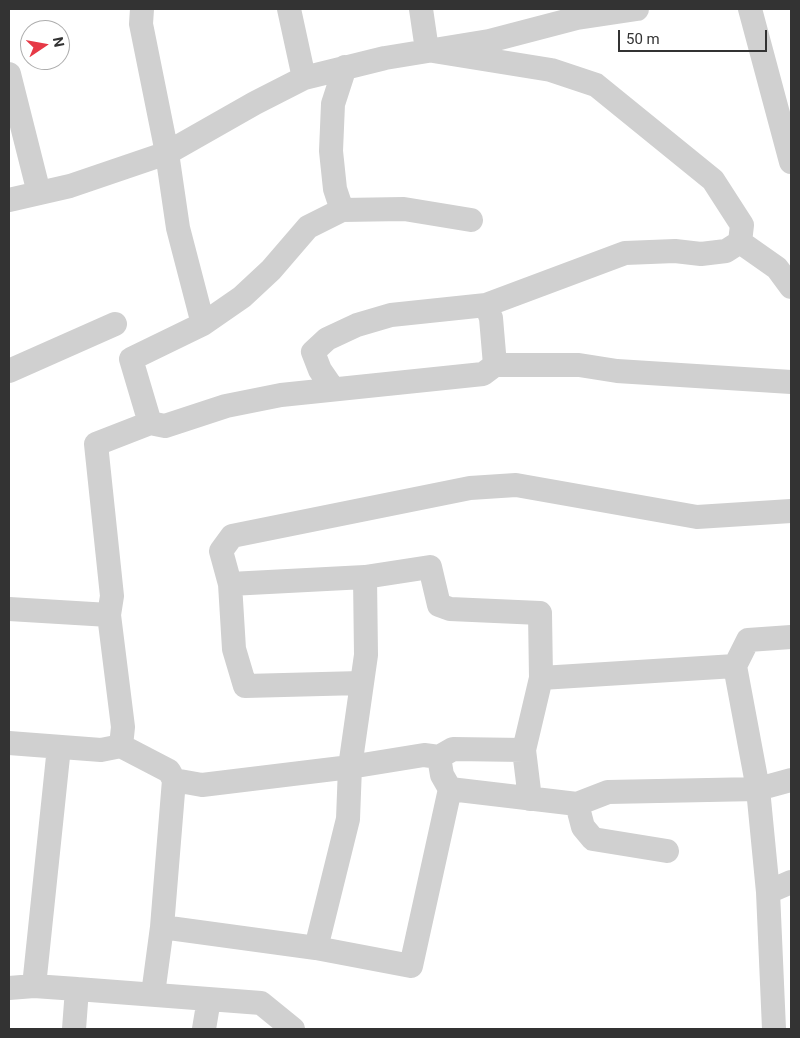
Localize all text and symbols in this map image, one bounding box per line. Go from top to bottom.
north arrow [20,20,70,70]
scale bar [620,20,769,52]
text: 50 m [626,30,660,48]
text: N [50,36,68,49]

